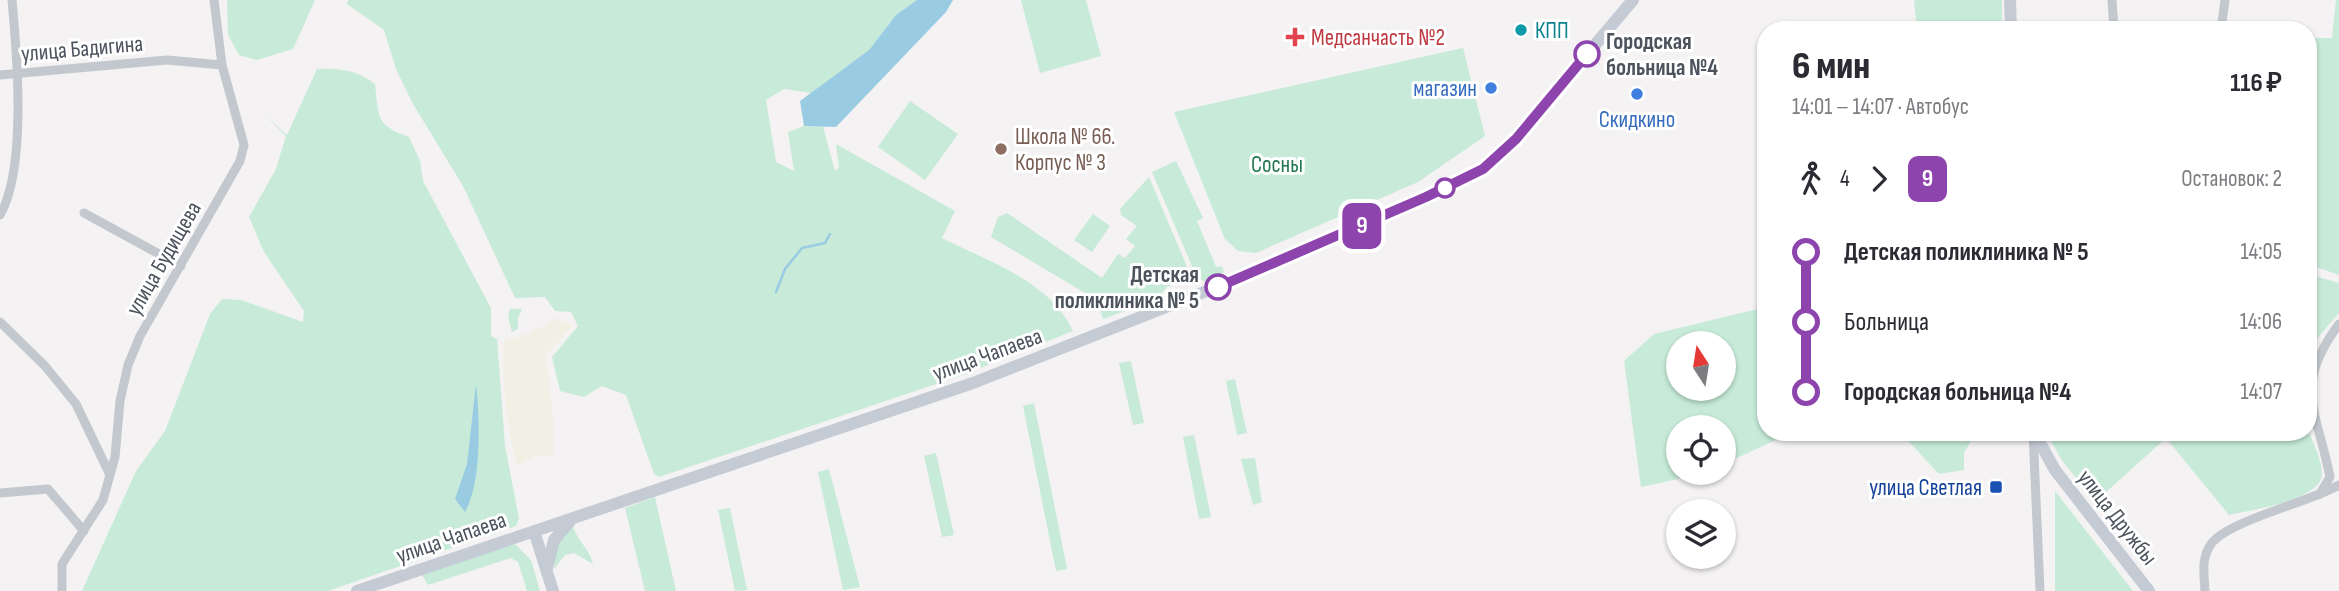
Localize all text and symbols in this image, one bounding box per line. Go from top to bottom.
place label: КПП [1535,17,1569,45]
marker: КПП [1513,22,1529,38]
place label: Медсанчасть №2 [1311,24,1445,52]
marker: Медсанчасть №2 [1285,27,1305,47]
place label: Городская больница №4 [1606,28,1718,82]
street label: улица Бадигина [20,30,144,68]
marker: Городская больница №4 [1574,41,1600,67]
text: 6 мин [1792,44,1870,89]
text: 116 ₽ [2230,68,2282,99]
place label: магазин [1413,75,1477,103]
marker: магазин [1483,80,1499,96]
marker: Скидкино [1629,86,1645,102]
text: 14:01 – 14:07 · Автобус [1792,93,1969,121]
place label: Скидкино [1599,106,1675,134]
place label: Школа № 66. Корпус № 3 [1015,123,1115,177]
marker: Школа № 66. Корпус № 3 [993,141,1009,157]
park label: Сосны [1251,151,1303,179]
icon: walk [1792,160,1830,198]
icon: forward [1860,160,1898,198]
text: 9 [1922,164,1933,193]
text: 4 [1840,165,1850,193]
text: Остановок: 2 [2181,165,2282,193]
unlabelled marker [1435,178,1455,198]
street label: улица Будищева [120,197,208,320]
line badge: 9 [1339,203,1385,249]
text: 9 [1356,211,1368,240]
text: Детская поликлиника № 5 [1844,237,2089,268]
text: 14:05 [2241,238,2282,266]
place label: Детская поликлиника № 5 [1055,261,1199,315]
marker: Детская поликлиника № 5 [1205,274,1231,300]
text: Больница [1844,307,1929,338]
text: 14:06 [2240,308,2282,336]
street label: улица Чапаева [929,322,1046,388]
north arrow [1666,331,1736,401]
map controls [1666,331,1736,569]
text: Городская больница №4 [1844,377,2071,408]
text: 14:07 [2241,378,2282,406]
button: locate [1666,415,1736,485]
street label: улица Дружбы [2071,464,2163,571]
place label: улица Светлая [1869,474,1982,502]
marker: улица Светлая [1988,479,2004,495]
button: layers [1666,499,1736,569]
street label: улица Чапаева [393,506,510,570]

